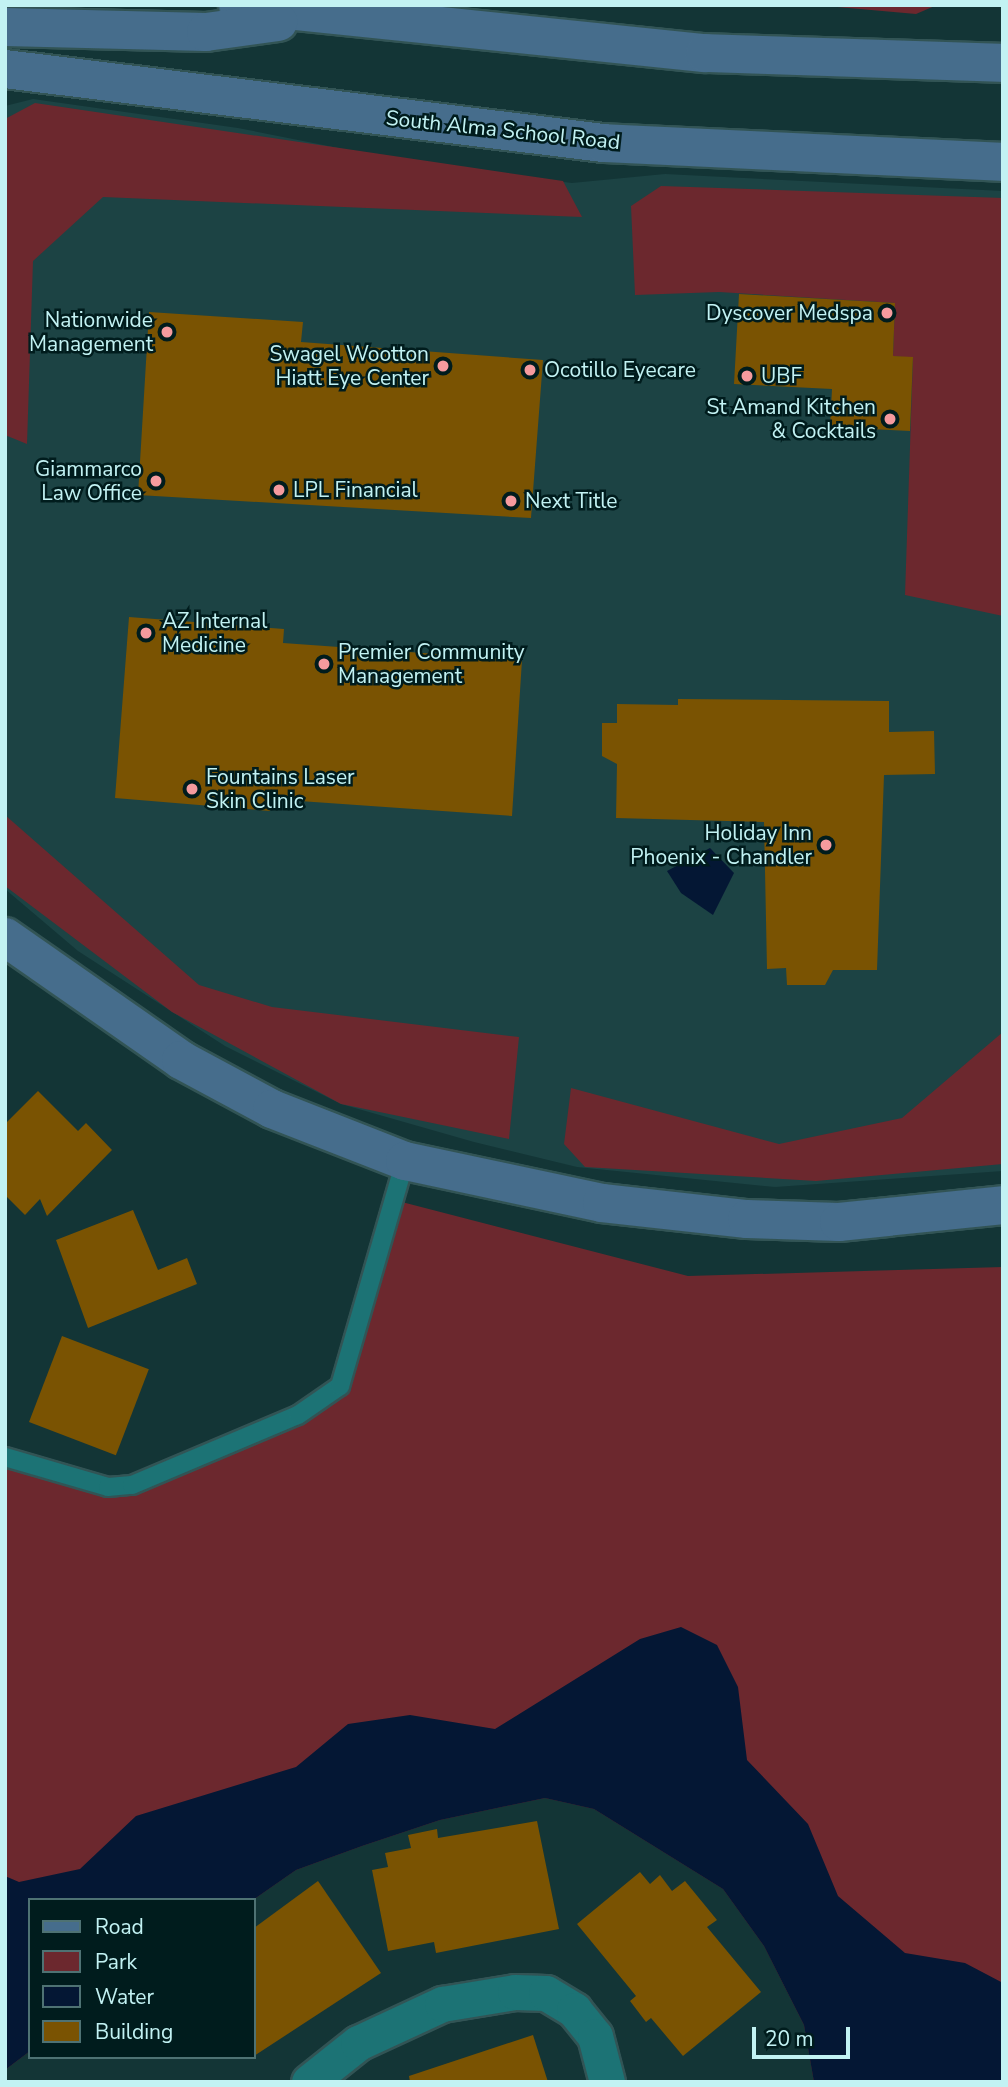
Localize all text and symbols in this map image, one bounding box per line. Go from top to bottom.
street label: South Alma School Road [385,105,621,155]
place label: Dyscover Medspa [706,300,873,326]
marker: Dyscover Medspa [879,305,895,321]
place label: Nationwide Management [29,307,153,357]
marker: Nationwide Management [159,324,175,340]
place label: Swagel Wootton Hiatt Eye Center [269,341,429,391]
place label: Ocotillo Eyecare [544,357,696,383]
marker: Swagel Wootton Hiatt Eye Center [435,358,451,374]
marker: Ocotillo Eyecare [522,362,538,378]
place label: UBF [761,363,802,389]
marker: UBF [739,368,755,384]
place label: St Amand Kitchen & Cocktails [706,394,876,444]
marker: St Amand Kitchen & Cocktails [882,411,898,427]
place label: Giammarco Law Office [35,456,142,506]
marker: Giammarco Law Office [148,473,164,489]
place label: LPL Financial [293,477,418,503]
marker: LPL Financial [271,482,287,498]
place label: Next Title [525,488,618,514]
marker: Next Title [503,493,519,509]
place label: AZ Internal Medicine [162,608,267,658]
marker: AZ Internal Medicine [136,623,156,643]
place label: Premier Community Management [338,639,524,689]
marker: Premier Community Management [316,656,332,672]
place label: Fountains Laser Skin Clinic [206,764,355,814]
marker: Fountains Laser Skin Clinic [184,781,200,797]
place label: Holiday Inn Phoenix - Chandler [630,820,812,870]
marker: Holiday Inn Phoenix - Chandler [818,837,834,853]
legend [28,1898,256,2059]
text: Road [95,1913,144,1941]
text: Park [95,1948,137,1976]
text: Water [95,1983,154,2011]
scale bar [756,2014,854,2058]
text: Building [95,2018,173,2046]
text: 20 m [765,2025,814,2053]

